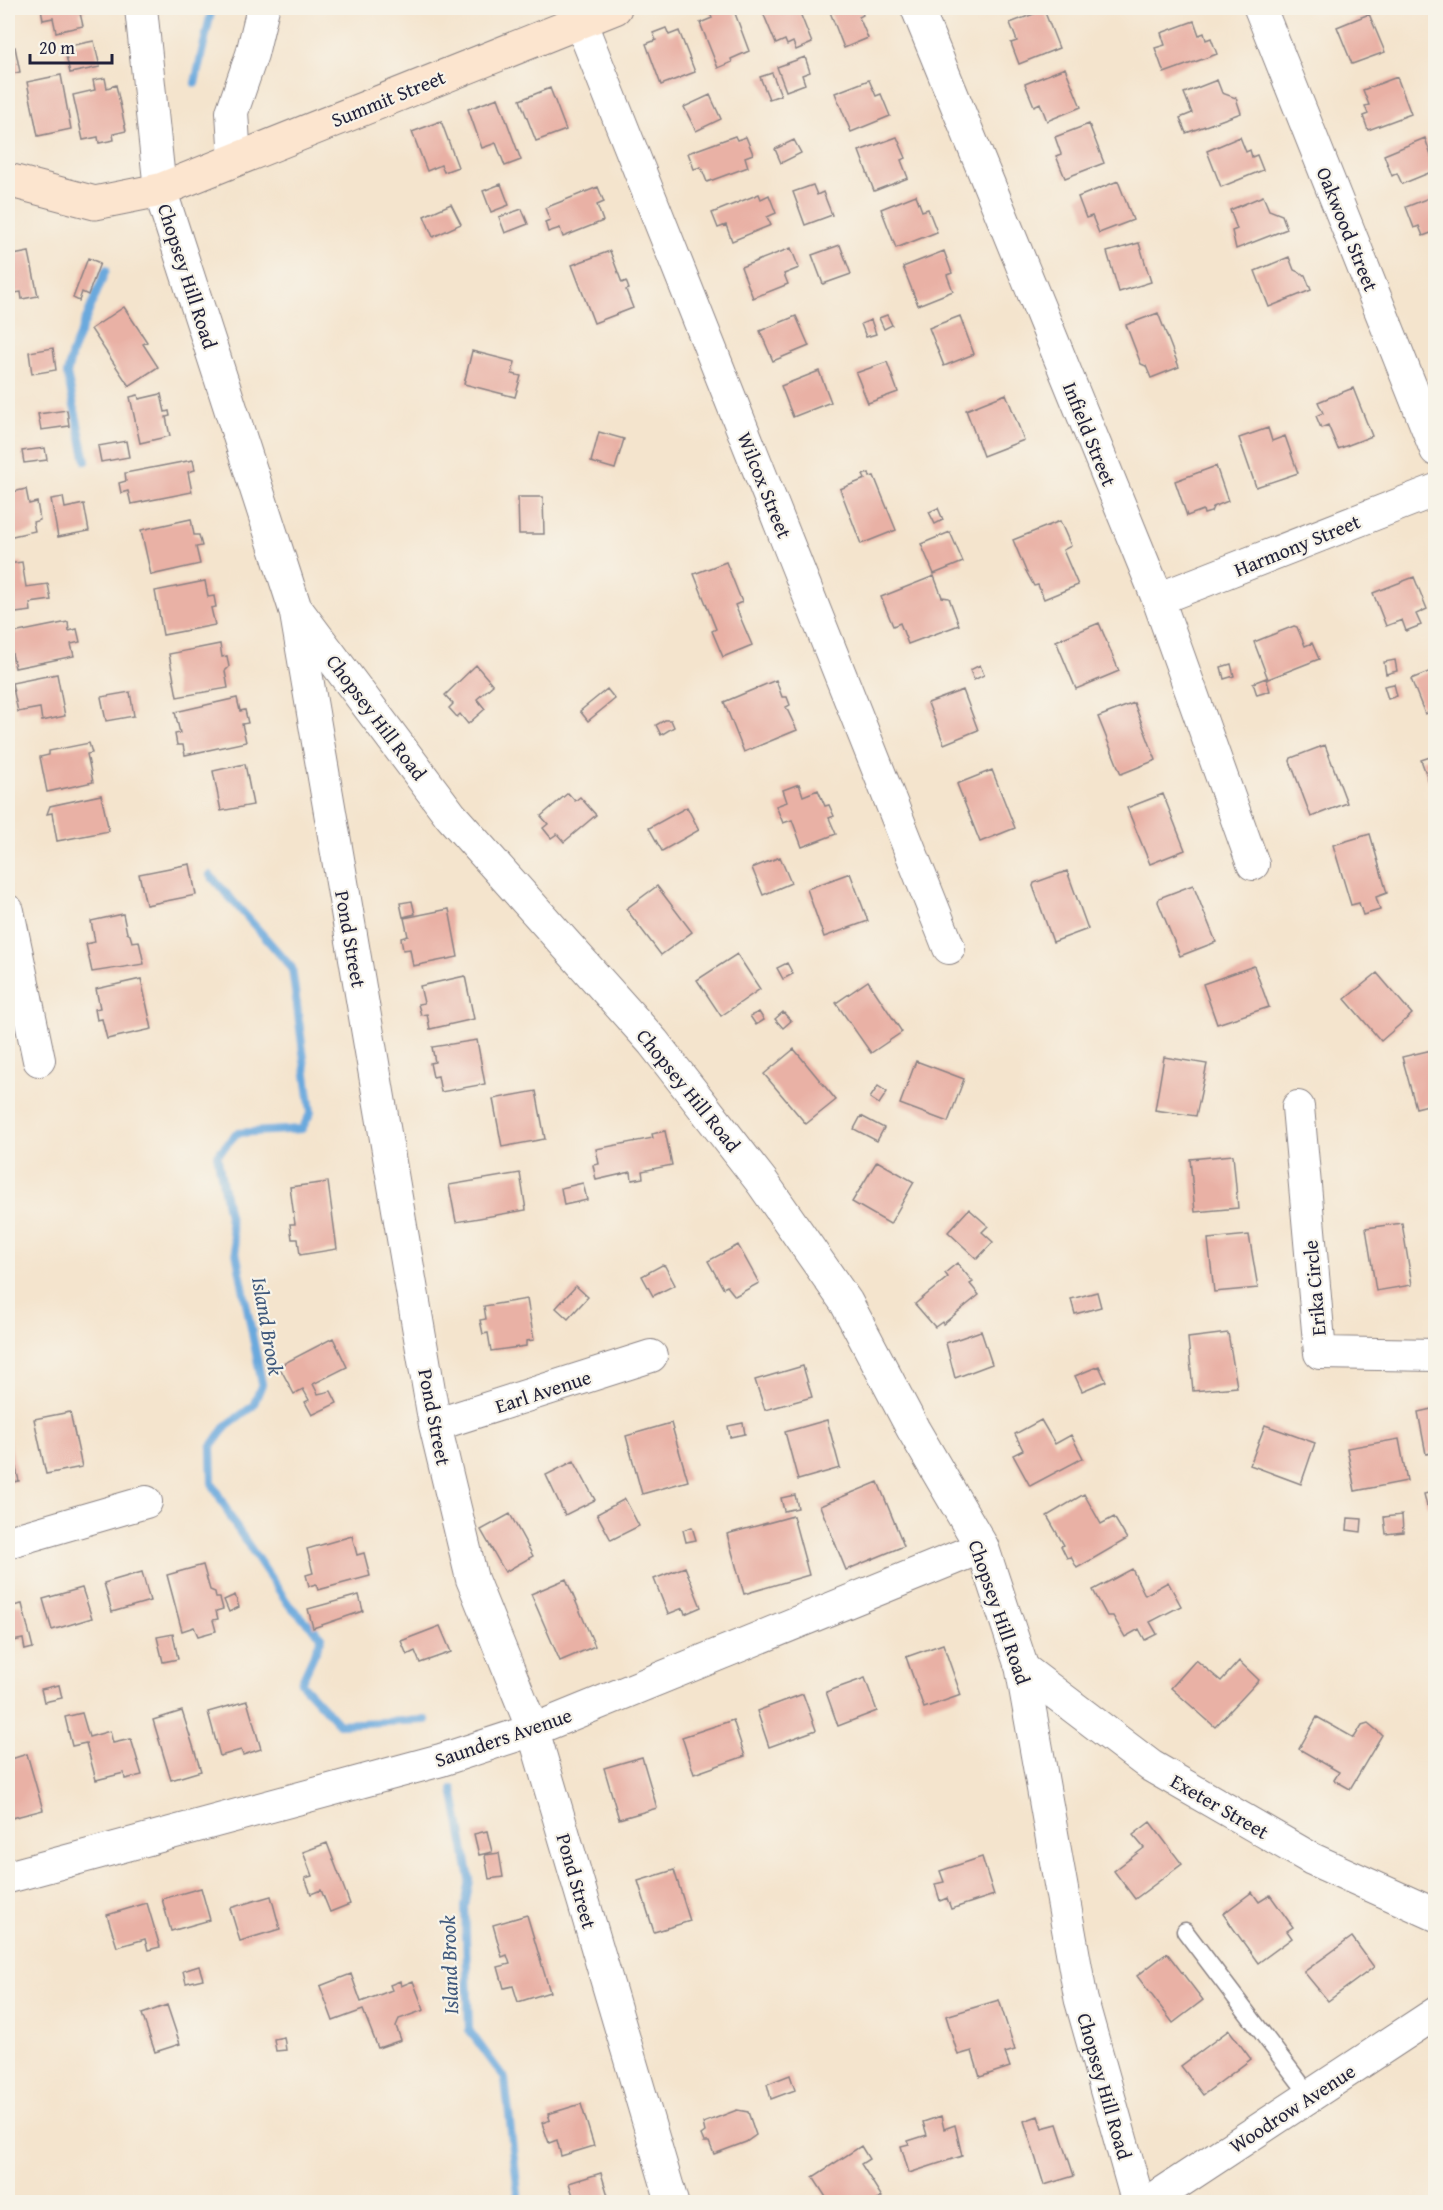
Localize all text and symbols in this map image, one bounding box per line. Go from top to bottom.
scale bar [30,27,112,65]
text: 20 m [39,34,75,61]
street label: Summit Street [327,62,449,134]
street label: Oakwood Street [1310,162,1386,296]
street label: Chopsey Hill Road [151,200,225,353]
street label: Infield Street [1056,378,1124,490]
street label: Wilcox Street [731,428,799,542]
street label: Harmony Street [1230,507,1364,583]
street label: Chopsey Hill Road [320,648,434,786]
street label: Pond Street [328,888,374,990]
street label: Chopsey Hill Road [630,1022,748,1158]
street label: Erika Circle [1295,1239,1333,1337]
water label: Island Brook [244,1274,292,1378]
street label: Earl Avenue [491,1362,595,1420]
street label: Pond Street [411,1366,459,1468]
street label: Chopsey Hill Road [962,1536,1038,1688]
street label: Saunders Avenue [430,1700,576,1774]
street label: Exeter Street [1166,1766,1274,1846]
street label: Pond Street [550,1830,604,1932]
water label: Island Brook [432,1914,466,2015]
street label: Chopsey Hill Road [1070,2009,1140,2163]
street label: Woodrow Avenue [1223,2056,1361,2160]

